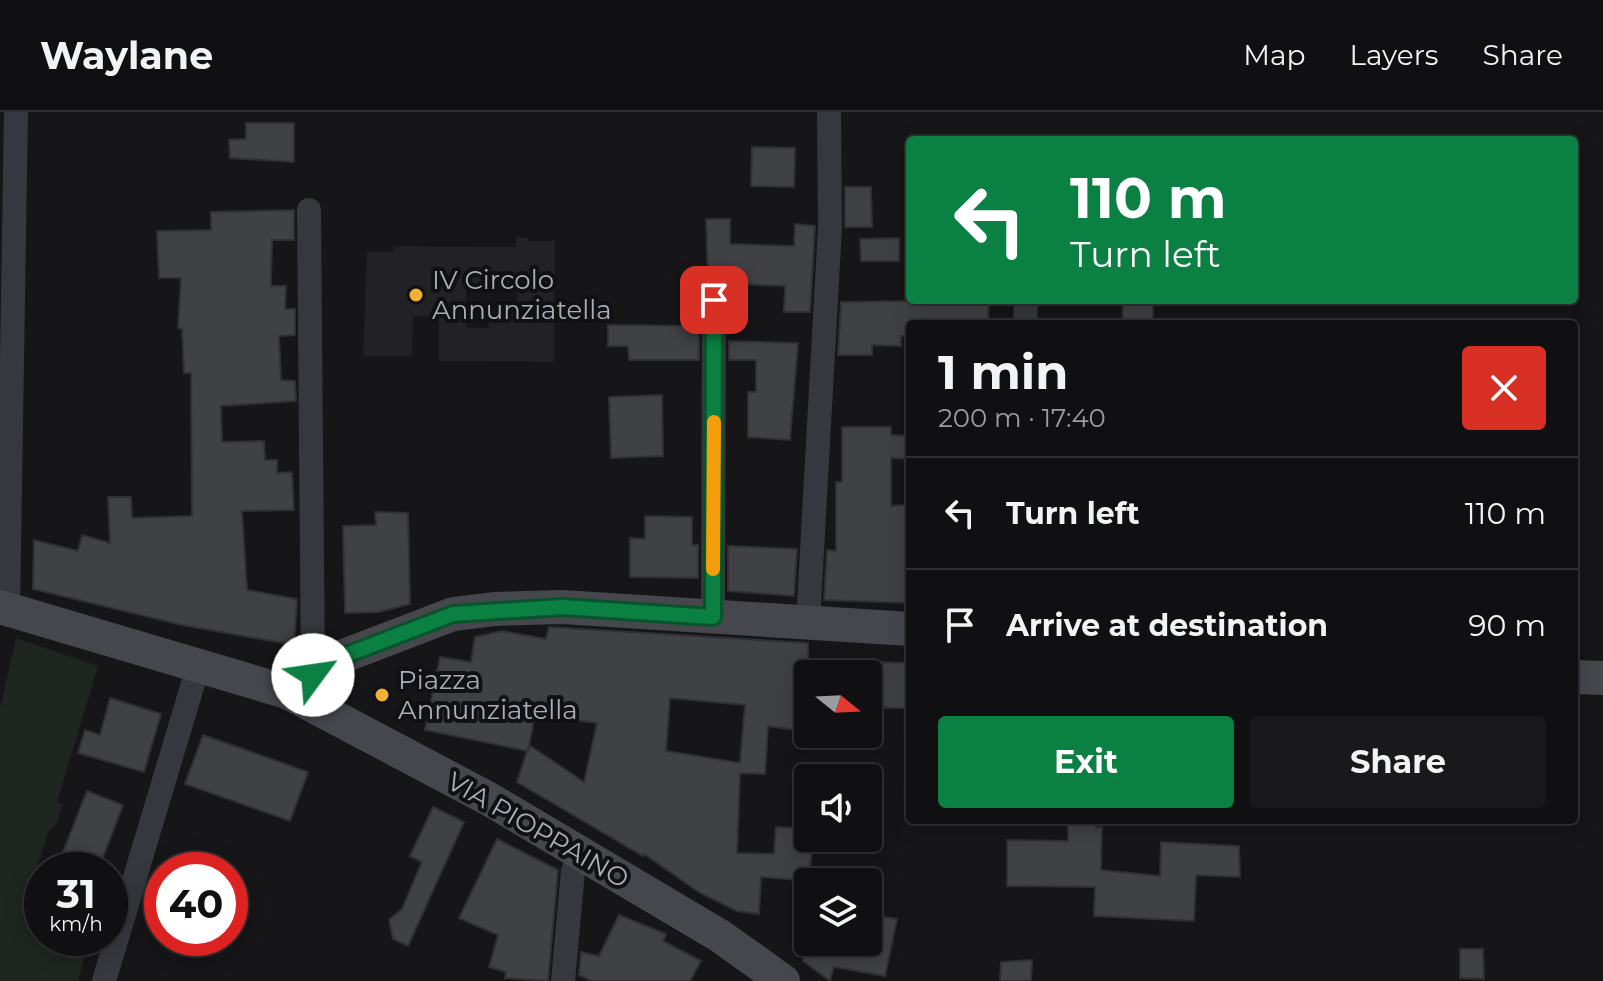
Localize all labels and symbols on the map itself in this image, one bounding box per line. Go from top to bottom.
place label: IV Circolo Annunziatella [432,264,612,326]
pin [680,266,748,334]
marker: IV Circolo Annunziatella [407,286,425,304]
position arrow [271,633,355,717]
north arrow [794,660,882,748]
place label: Piazza Annunziatella [398,664,578,726]
marker: Piazza Annunziatella [373,686,391,704]
street label: VIA PIOPPAINO [441,765,635,895]
speed limit sign: 40 [144,852,248,956]

